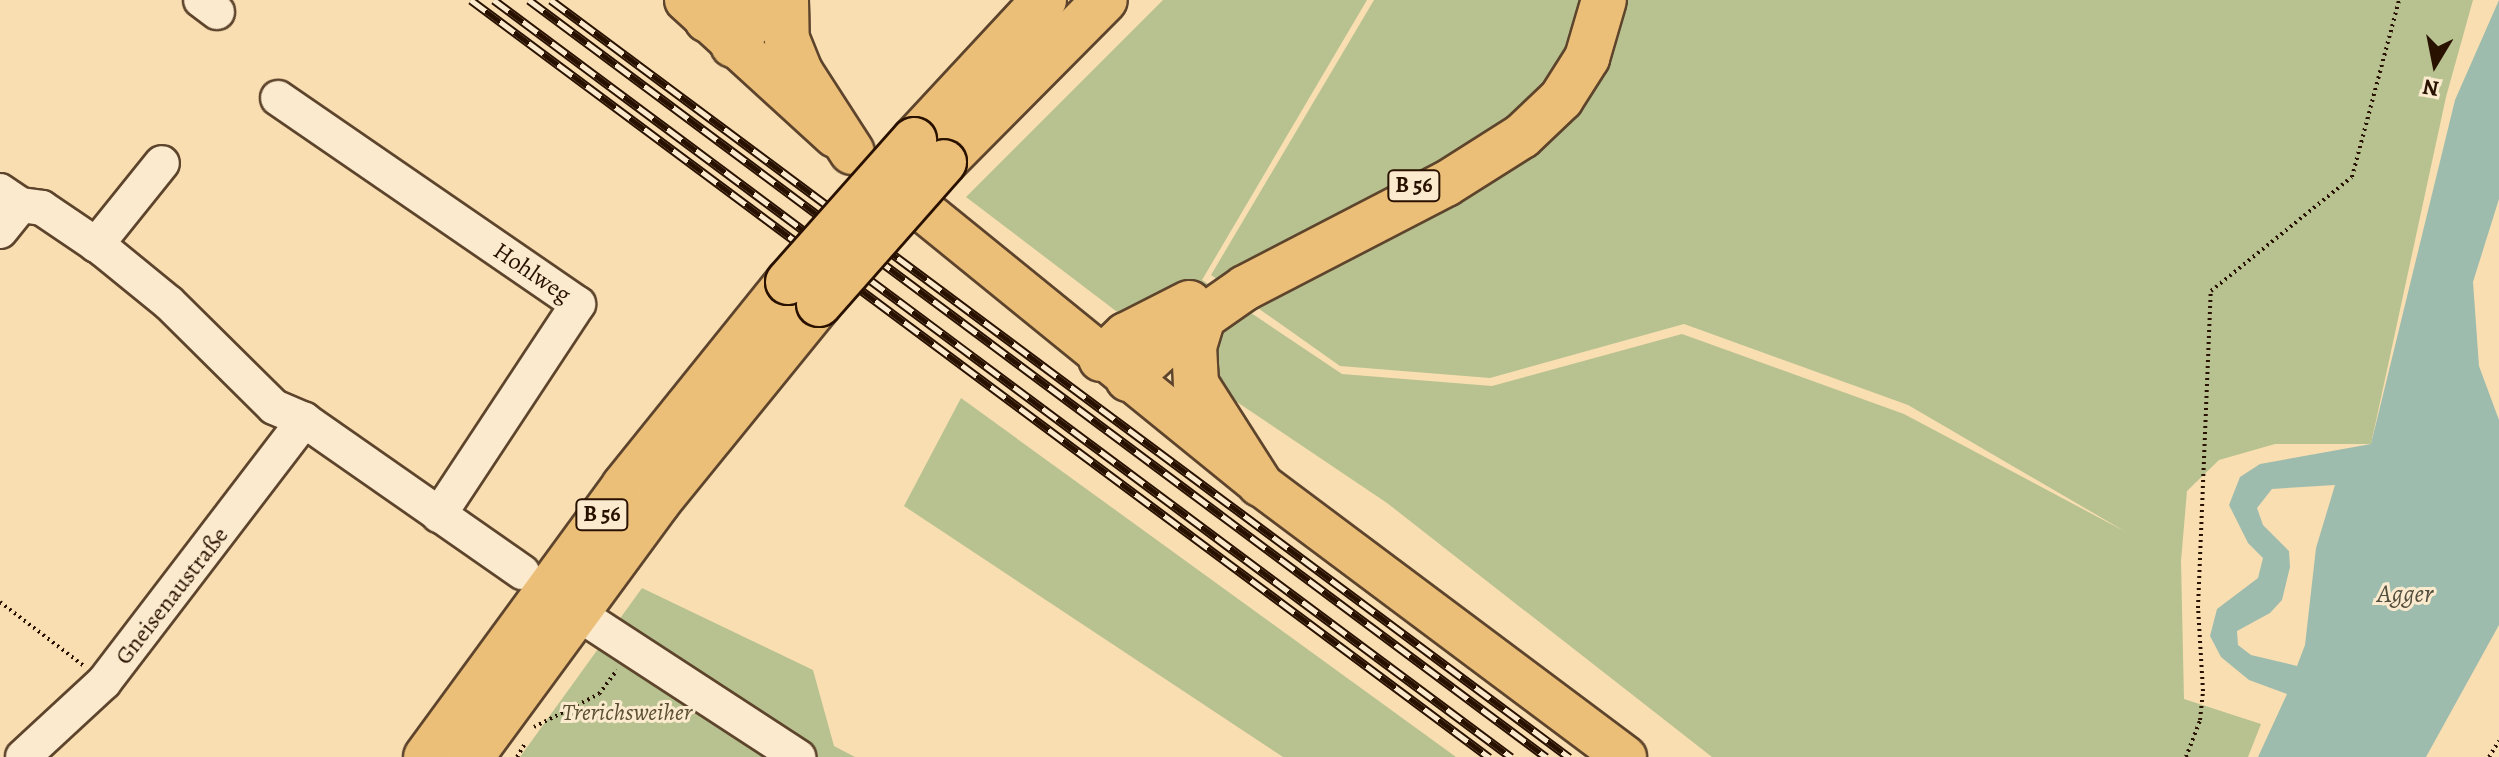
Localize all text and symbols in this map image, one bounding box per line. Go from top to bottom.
north arrow [2395,24,2475,104]
text: N [2420,71,2441,104]
road number: B 56 [1386,168,1442,204]
street label: Hohlweg [488,237,576,309]
road number: B 56 [574,497,630,533]
street label: Gneisenaustraße [109,522,235,670]
water label: Agger [2377,578,2433,610]
park label: Trerichsweiher [562,699,692,727]

